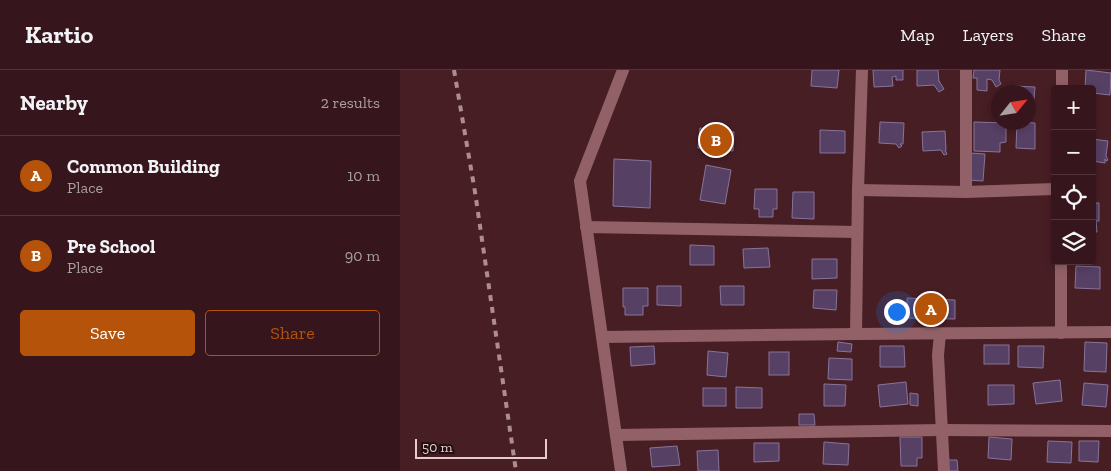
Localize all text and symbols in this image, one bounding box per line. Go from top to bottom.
text: Kartio [25,20,93,49]
text: Map [900,24,935,46]
text: Layers [963,24,1014,46]
text: Share [1042,24,1086,46]
north arrow [991,85,1036,130]
map controls [1051,85,1096,265]
button: + [1051,85,1096,130]
text: Nearby [20,90,88,115]
text: 2 results [321,93,380,112]
pin: B [700,121,732,159]
button: − [1051,130,1096,175]
text: Common Building [67,155,220,178]
text: A [31,166,42,185]
text: 10 m [347,166,380,185]
button: locate [1051,175,1096,220]
text: Place [67,178,103,197]
button: layers [1051,220,1096,265]
text: Pre School [67,235,155,258]
text: B [31,246,41,265]
text: 90 m [345,246,380,265]
text: Place [67,258,103,277]
pin: A [915,290,947,328]
your location [884,299,910,325]
button: Save [20,310,195,356]
button: Share [205,310,380,356]
scale bar [415,436,548,459]
text: 50 m [422,439,453,456]

